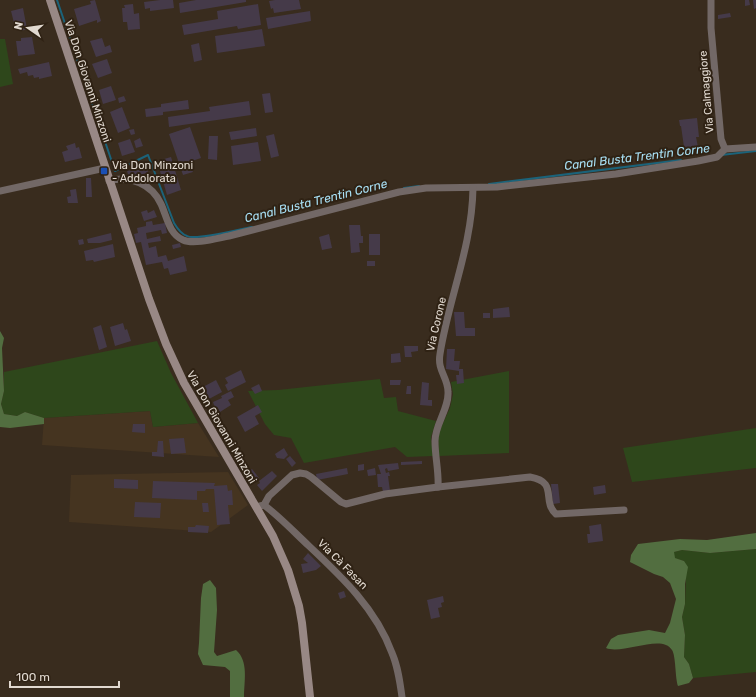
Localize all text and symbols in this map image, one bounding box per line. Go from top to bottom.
north arrow [8,8,48,48]
street label: Via Don Giovanni Minzoni [62,18,113,144]
text: N [12,20,26,31]
street label: Via Calmaggiore [696,50,717,134]
water label: Canal Busta Trentin Corne [563,141,711,173]
place label: Via Don Minzoni - Addolorata [112,159,193,185]
marker: Via Don Minzoni - Addolorata [99,166,109,176]
water label: Canal Busta Trentin Corne [243,176,389,226]
street label: Via Corone [424,296,449,353]
street label: Via Don Giovanni Minzoni [184,369,259,486]
street label: Via Cà Fasan [315,537,370,592]
scale bar [10,663,119,689]
text: 100 m [16,670,50,684]

